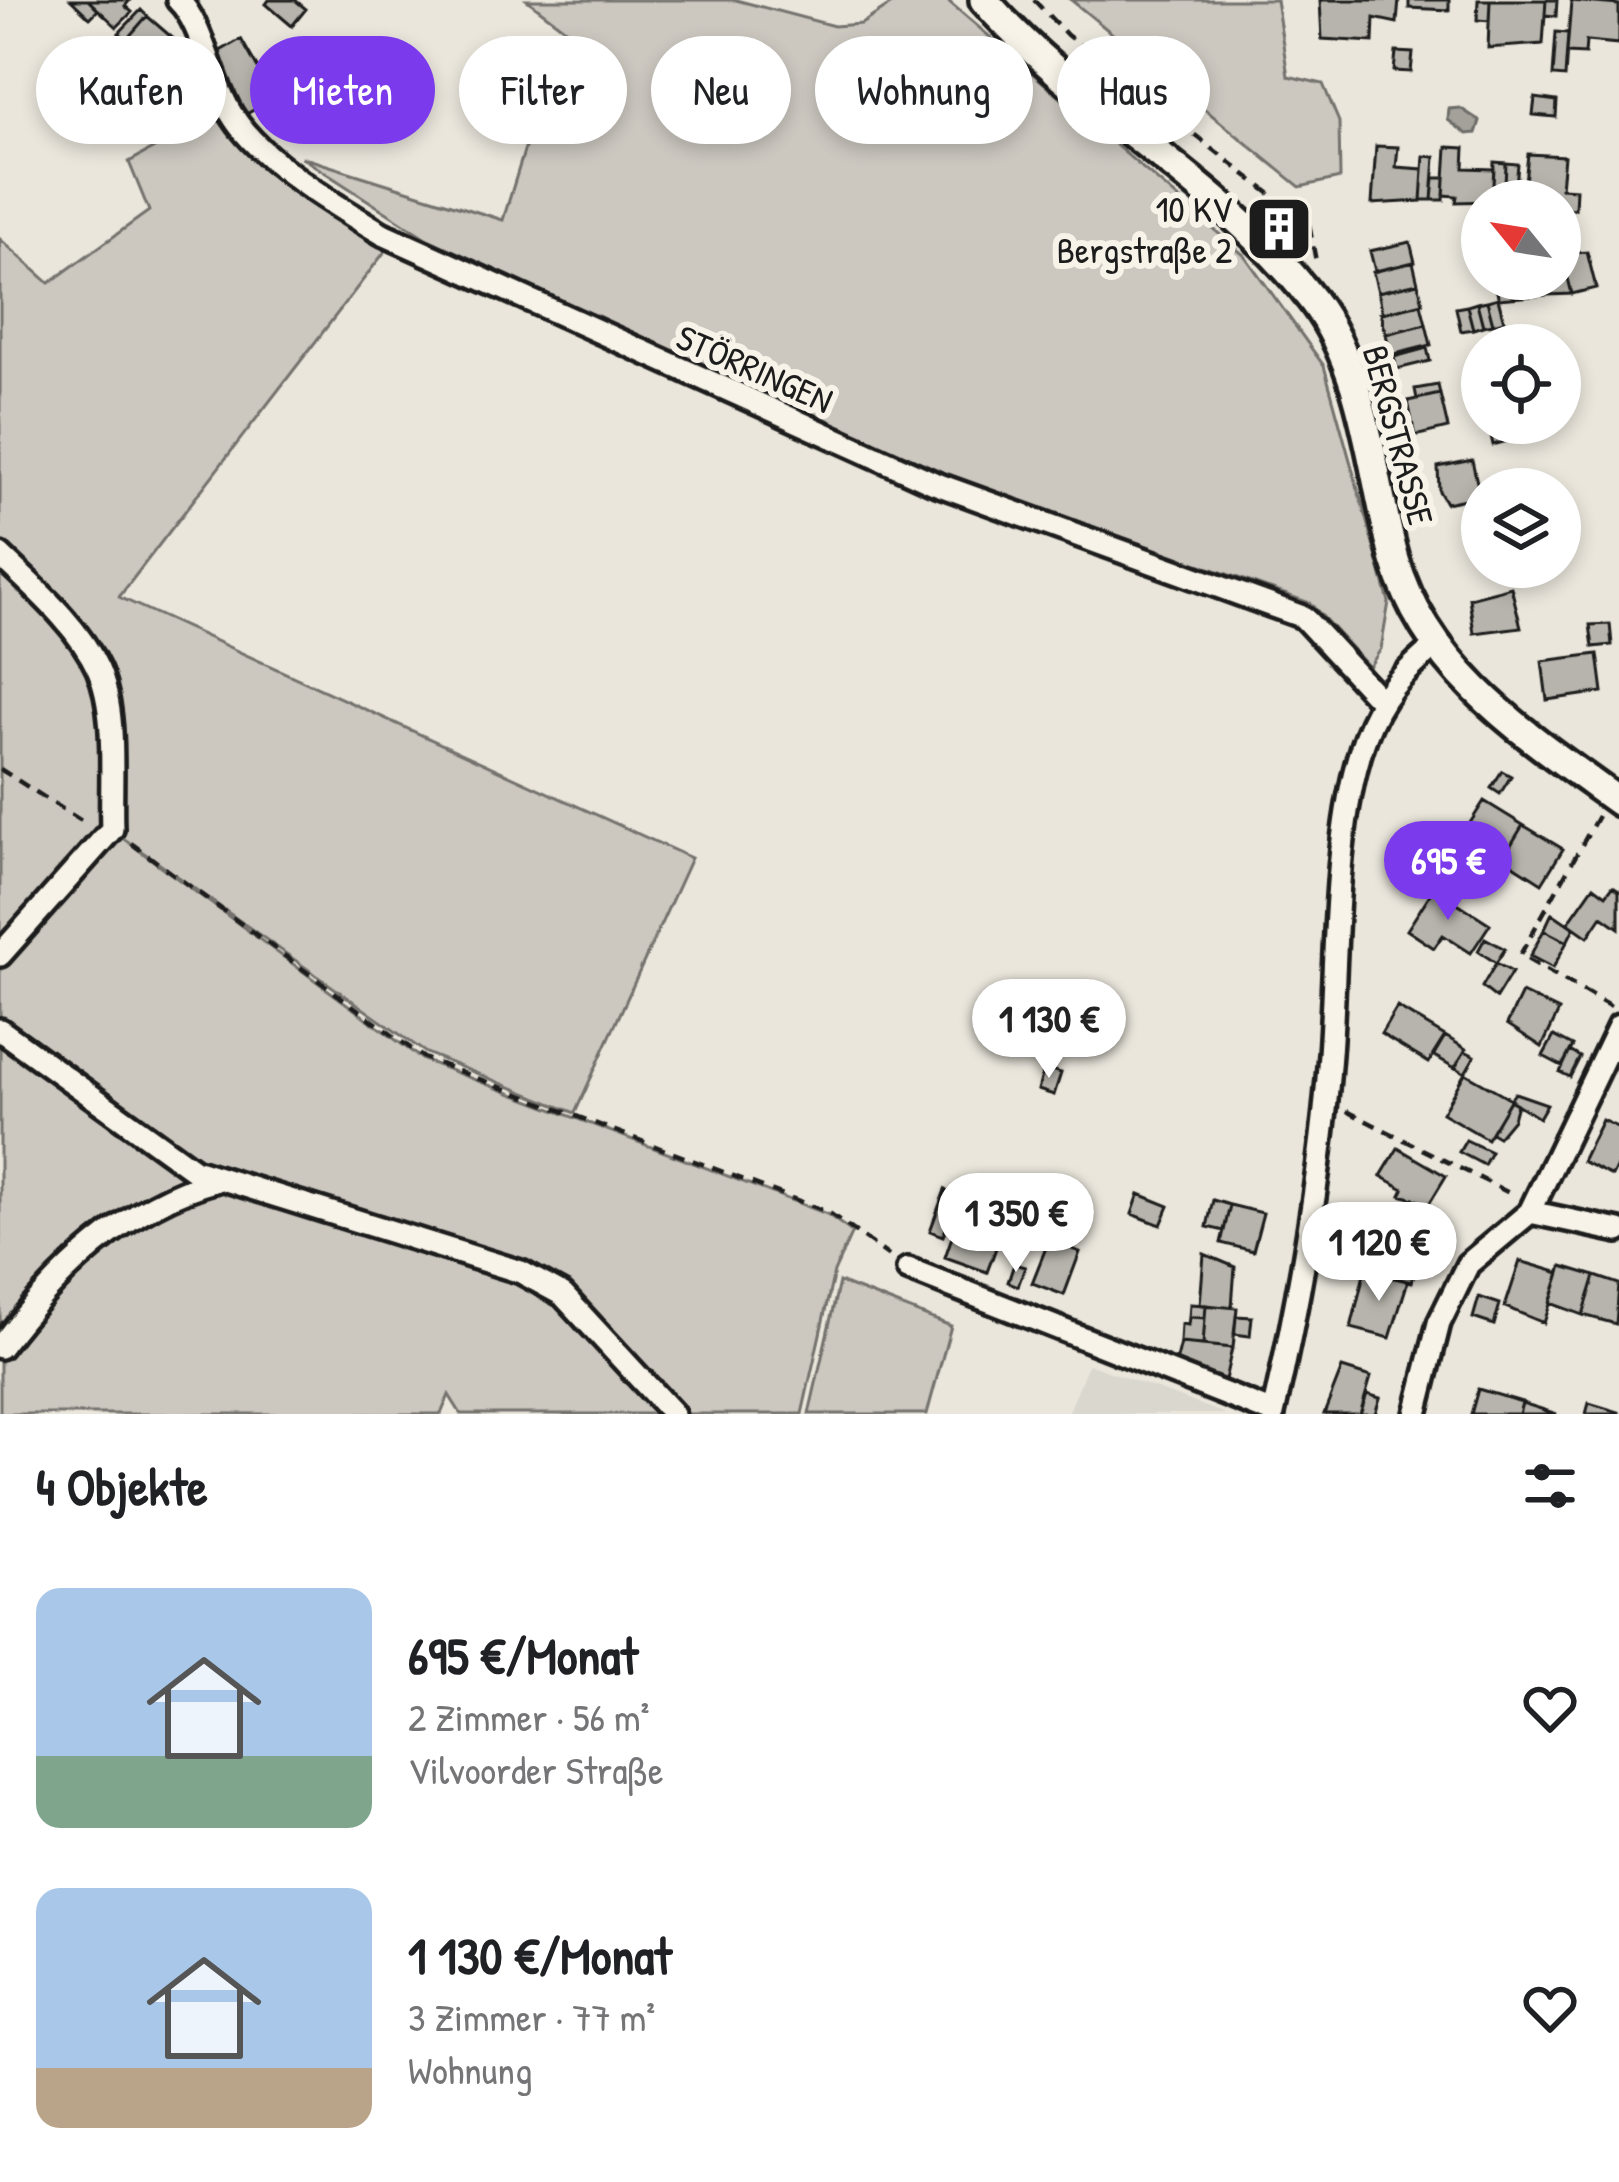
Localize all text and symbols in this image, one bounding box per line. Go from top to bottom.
chip: Kaufen [36,36,226,144]
chip: Mieten [250,36,435,144]
chip: Filter [459,36,627,144]
chip: Neu [651,36,791,144]
chip: Wohnung [815,36,1033,144]
chip: Haus [1057,36,1210,144]
north arrow [1461,180,1581,300]
map controls [1461,180,1581,588]
place label: 10 KV Bergstraße 2 [1057,184,1233,274]
building icon: 10 KV Bergstraße 2 [1244,194,1314,264]
street label: STÖRRINGEN [669,312,841,424]
button: locate [1461,324,1581,444]
street label: BERGSTRASSE [1352,340,1447,530]
button: layers [1461,468,1581,588]
pin: 695 € [1364,821,1532,923]
text: 695 € [1411,833,1485,886]
pin: 1 130 € [938,979,1160,1081]
text: 1 130 € [999,991,1099,1044]
pin: 1 350 € [905,1173,1127,1275]
text: 1 350 € [965,1185,1067,1238]
pin: 1 120 € [1268,1202,1490,1304]
text: 1 120 € [1329,1214,1429,1267]
text: 4 Objekte [36,1452,208,1521]
icon: filters [1517,1453,1583,1519]
text: 695 €/Monat [408,1621,638,1690]
icon: home [132,1636,276,1780]
icon: heart [1517,1675,1583,1741]
text: 2 Zimmer · 56 m² [408,1690,650,1743]
text: Vilvoorder Straße [408,1743,664,1796]
text: 1 130 €/Monat [408,1921,672,1990]
icon: home [132,1936,276,2080]
icon: heart [1517,1975,1583,2041]
text: 3 Zimmer · 77 m² [408,1990,655,2043]
text: Wohnung [408,2043,532,2096]

